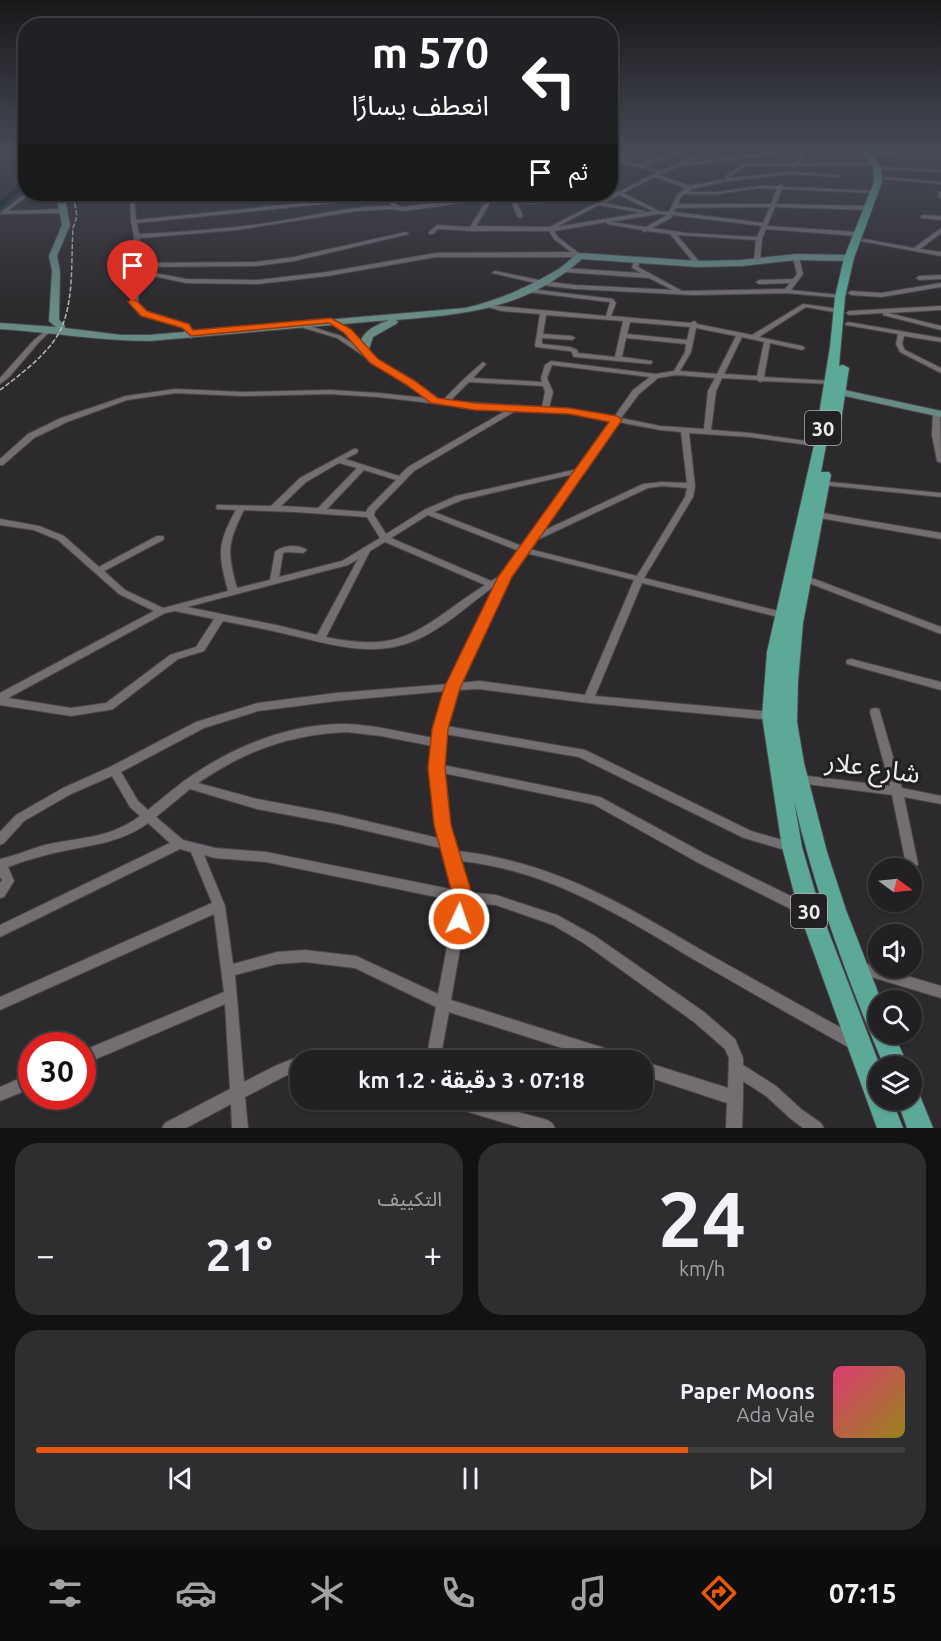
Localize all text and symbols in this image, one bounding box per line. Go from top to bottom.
text: 570 m [372,29,489,76]
icon: left [510,42,588,120]
text: انعطف يسارًا [352,90,489,120]
icon: arrive [524,156,557,189]
text: ثم [569,159,588,184]
pin [107,240,158,302]
icon: arrive [116,249,149,282]
road number: 30 [805,411,841,445]
street label: شارع علار [822,746,922,793]
north arrow [868,858,922,912]
map controls [868,858,922,1110]
position arrow [427,887,491,951]
road number: 30 [791,894,827,928]
button: sound [868,924,922,978]
button: search [868,990,922,1044]
speed limit sign: 30 [18,1032,96,1110]
button: layers [868,1056,922,1110]
text: 07:18 · 3 دقيقة · 1.2 km [358,1067,585,1092]
text: 24 [658,1174,746,1262]
text: التكييف [378,1187,442,1210]
text: 21° [206,1229,272,1280]
text: − [36,1236,55,1273]
text: + [423,1236,442,1273]
text: km/h [679,1257,725,1280]
text: Paper Moons [680,1378,815,1403]
text: Ada Vale [737,1403,815,1426]
icon: previous [164,1462,197,1495]
icon: pause [454,1462,487,1495]
icon: next [744,1462,777,1495]
icon: filters [44,1572,86,1614]
icon: car [175,1572,217,1614]
icon: climate [306,1572,348,1614]
icon: phone [437,1572,479,1614]
icon: music [568,1572,610,1614]
icon: directions [698,1572,740,1614]
text: 07:15 [829,1578,897,1608]

